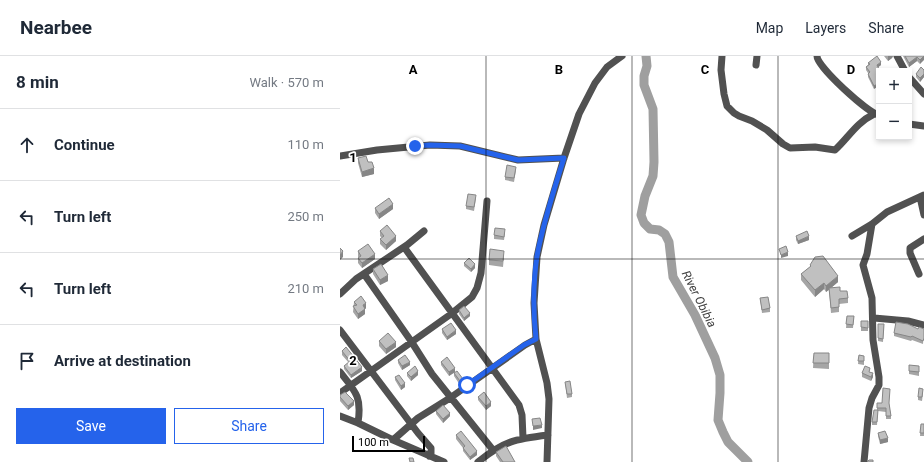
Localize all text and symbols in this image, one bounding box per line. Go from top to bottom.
text: Nearbee [20,16,92,39]
text: Map [756,20,783,36]
text: Layers [805,20,846,36]
text: Share [868,20,904,36]
text: A [409,62,418,77]
text: B [555,62,563,77]
text: C [701,62,710,77]
text: D [847,62,855,77]
map controls [876,68,912,140]
button: + [876,68,912,104]
text: 8 min [16,72,59,92]
text: Walk · 570 m [249,75,324,90]
button: − [876,104,912,140]
icon: ahead [16,134,38,156]
text: Continue [54,136,115,154]
text: 110 m [287,137,324,152]
route end [406,137,424,155]
text: 1 [349,150,357,165]
icon: left [16,206,38,228]
text: Turn left [54,208,111,226]
text: 250 m [287,209,324,224]
water label: River Obibia [679,268,719,330]
icon: left [16,278,38,300]
text: Turn left [54,280,111,298]
text: 210 m [287,281,324,296]
icon: arrive [16,350,38,372]
text: Arrive at destination [54,352,191,370]
text: 2 [349,353,357,368]
route start [458,376,476,394]
button: Save [16,408,166,444]
button: Share [174,408,324,444]
scale bar [352,434,425,453]
text: 100 m [358,436,389,449]

